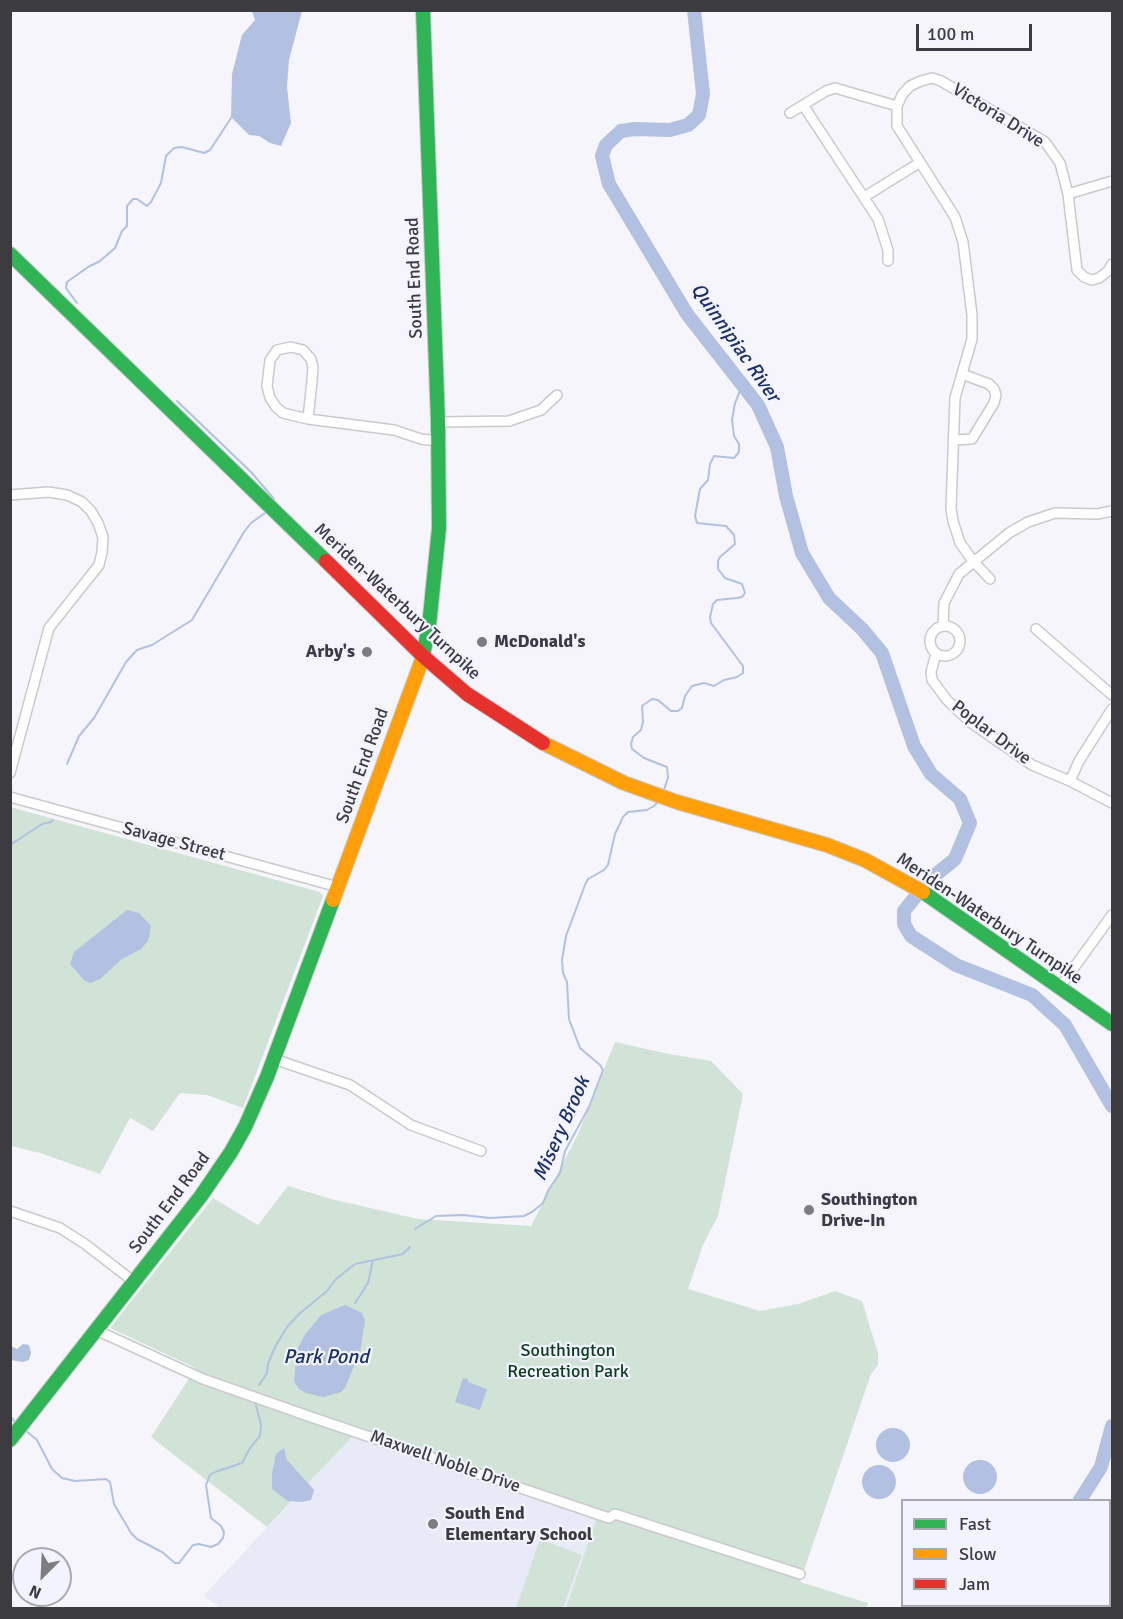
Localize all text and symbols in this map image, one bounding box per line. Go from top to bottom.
scale bar [919,12,1034,50]
text: 100 m [927,23,974,45]
street label: Victoria Drive [948,79,1048,153]
street label: South End Road [402,217,428,339]
water label: Quinnipiac River [685,279,785,407]
street label: Meriden-Waterbury Turnpike [309,519,485,685]
place label: McDonald's [494,631,585,653]
marker: McDonald's [475,635,489,649]
place label: Arby's [306,641,355,663]
marker: Arby's [360,645,374,659]
street label: Poplar Drive [947,696,1035,770]
street label: South End Road [332,705,394,827]
street label: Savage Street [120,818,228,866]
street label: Meriden-Waterbury Turnpike [892,849,1086,989]
water label: Misery Brook [528,1073,596,1185]
street label: South End Road [125,1148,215,1258]
place label: Southington Drive-In [821,1189,918,1232]
marker: Southington Drive-In [802,1203,816,1217]
park label: Southington Recreation Park [507,1340,629,1382]
water label: Park Pond [283,1346,369,1370]
street label: Maxwell Noble Drive [367,1426,523,1498]
legend [901,1499,1111,1607]
place label: South End Elementary School [445,1503,592,1546]
text: Fast [959,1513,991,1535]
marker: South End Elementary School [426,1517,440,1531]
text: Slow [959,1543,996,1565]
north arrow [12,1547,72,1607]
text: Jam [959,1573,990,1595]
text: N [26,1580,45,1603]

